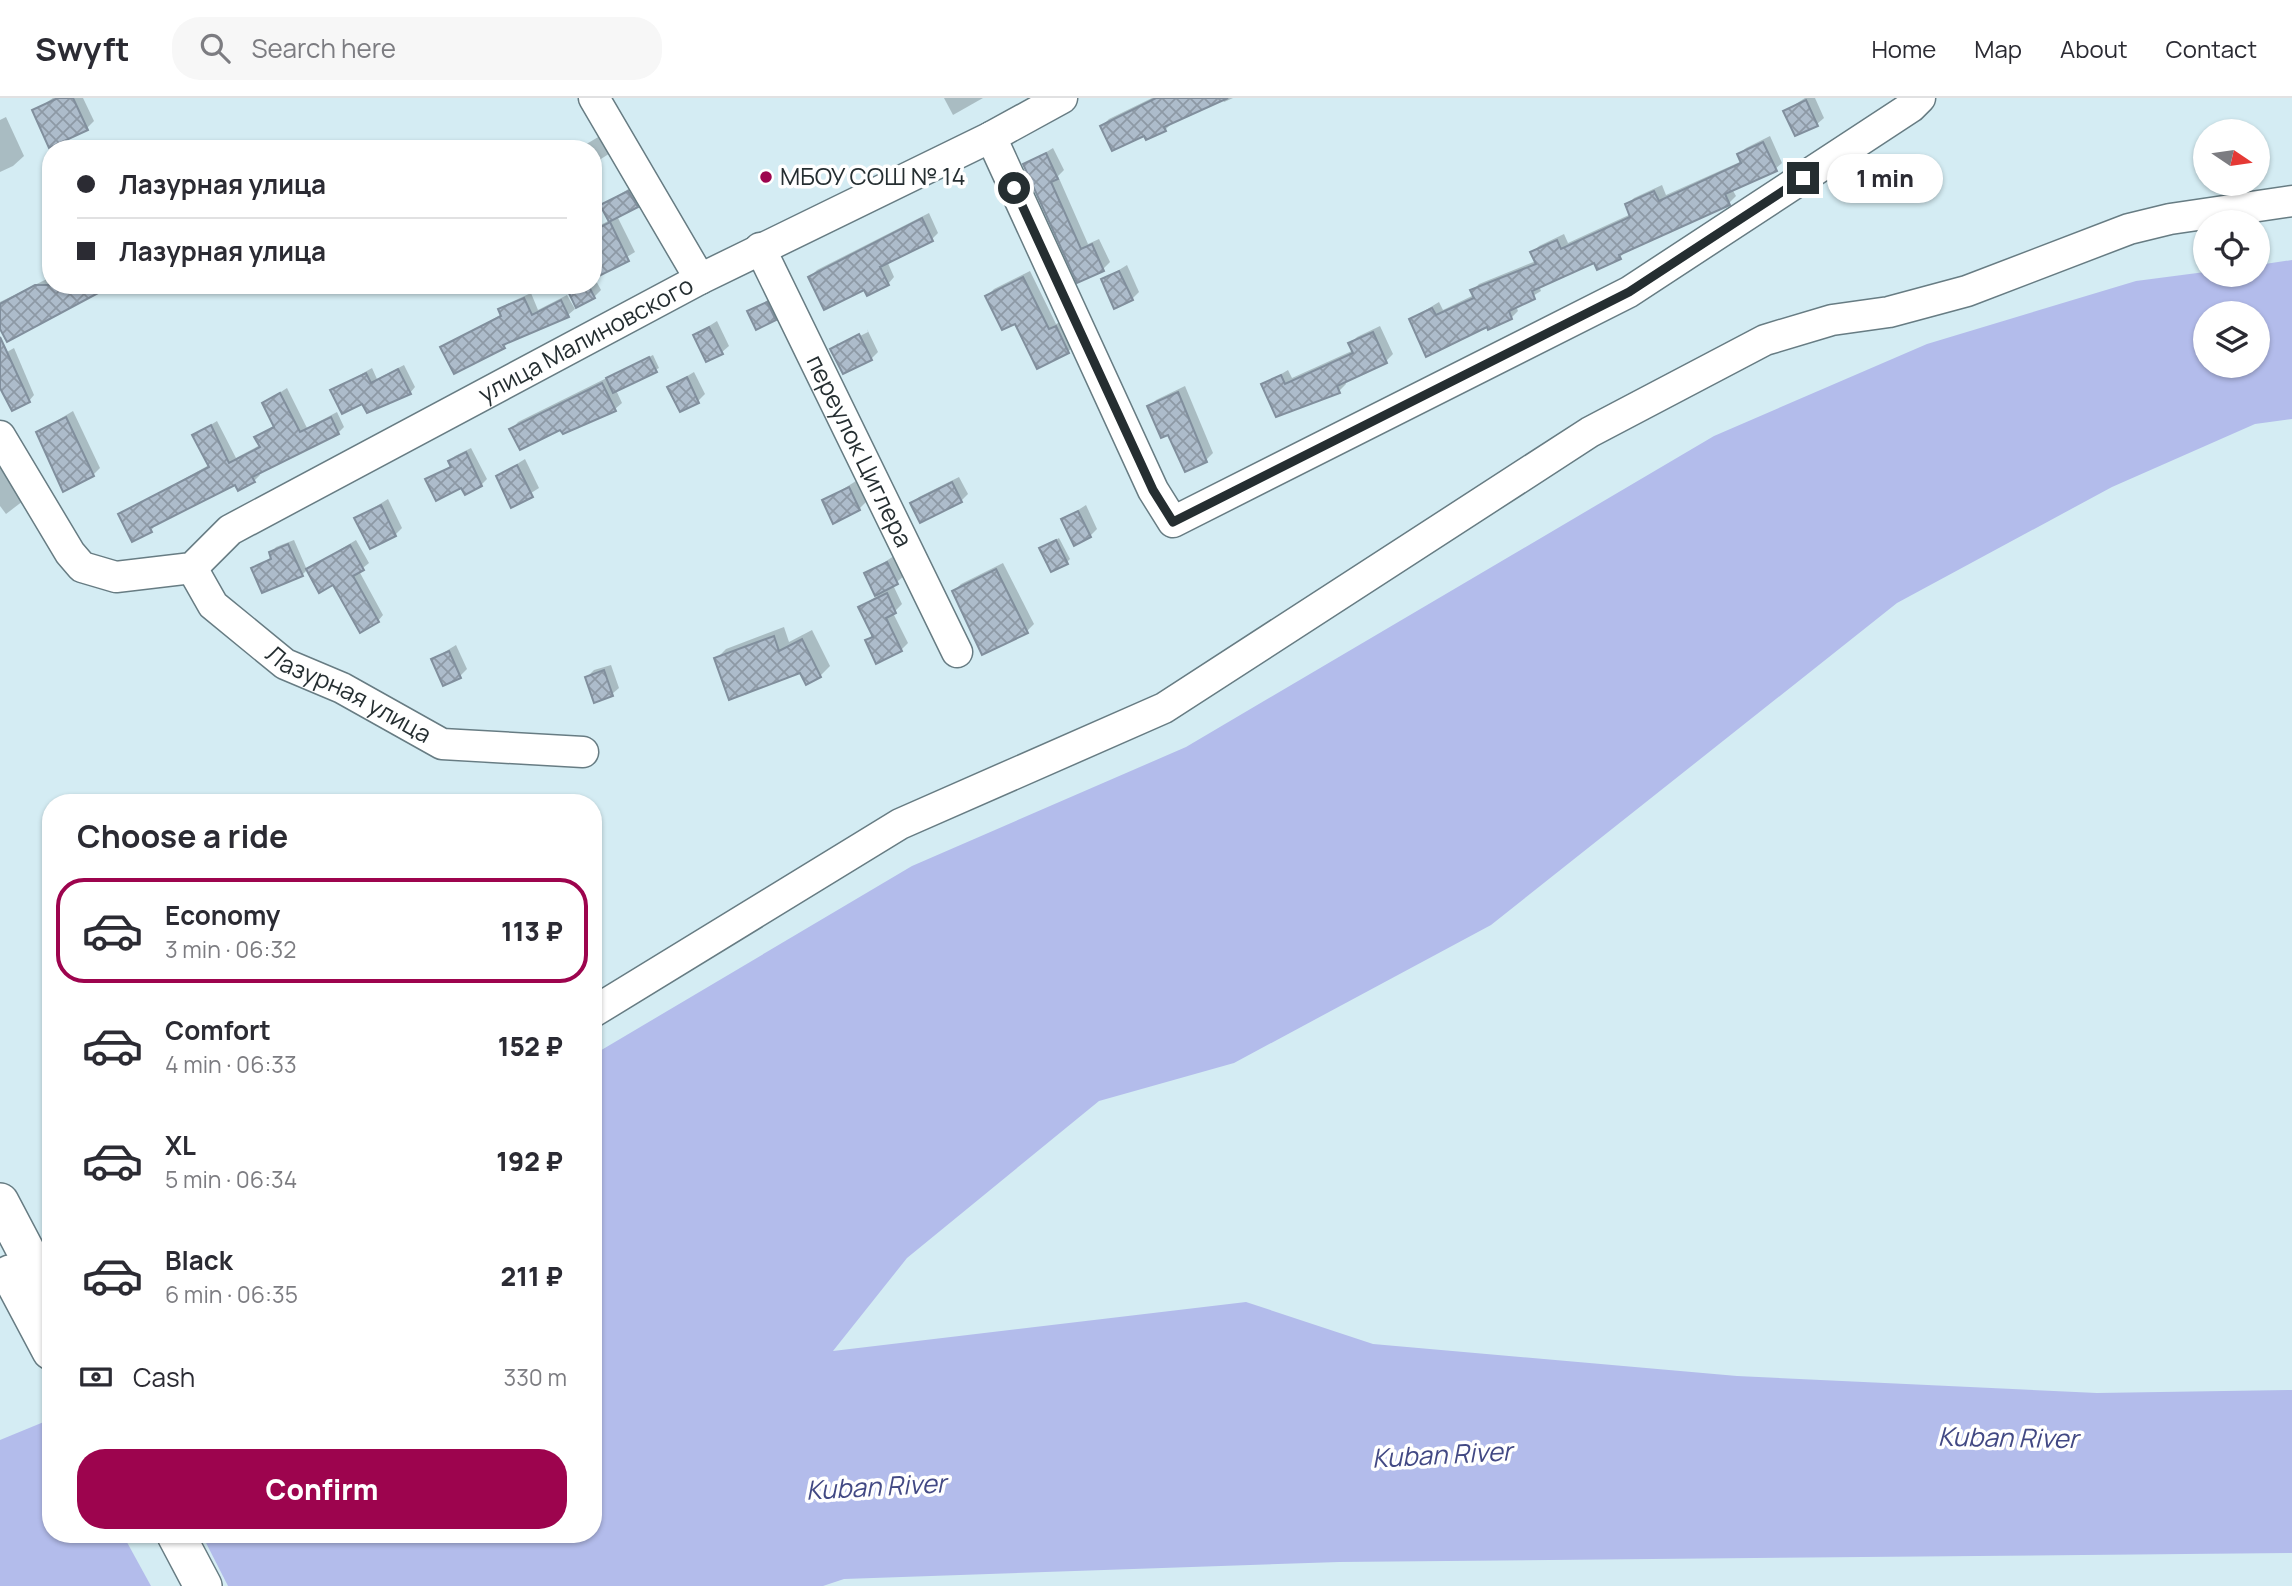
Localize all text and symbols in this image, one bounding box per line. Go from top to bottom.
search box [172,17,662,80]
text: Swyft [35,26,130,71]
icon: search [196,29,234,67]
text: Search here [252,30,396,66]
text: Home [1871,32,1936,65]
text: Map [1974,32,2022,65]
text: About [2060,32,2128,65]
text: Contact [2166,32,2257,65]
north arrow [2193,119,2270,196]
map controls [2193,119,2270,378]
callout: 1 min [1828,154,1943,202]
place label: МБОУ СОШ № 14 [780,159,966,192]
route end [1787,162,1819,194]
text: 1 min [1856,162,1914,194]
text: Лазурная улица [119,166,326,202]
marker: МБОУ СОШ № 14 [758,169,774,185]
route start [998,172,1030,204]
button: locate [2193,210,2270,287]
text: Лазурная улица [119,233,326,269]
street label: улица Малиновского [472,268,698,409]
button: layers [2193,301,2270,378]
street label: переулок Циглера [800,349,921,552]
street label: Лазурная улица [259,637,438,750]
text: Choose a ride [77,814,288,858]
text: Economy [165,897,280,933]
icon: car [81,899,144,962]
text: 113 ₽ [501,913,563,949]
text: 3 min · 06:32 [165,933,296,965]
text: Comfort [165,1012,271,1048]
icon: car [81,1014,144,1077]
text: 152 ₽ [498,1028,563,1064]
text: 4 min · 06:33 [165,1048,297,1080]
text: XL [165,1127,196,1163]
icon: car [81,1129,144,1192]
text: 192 ₽ [496,1143,563,1179]
text: 5 min · 06:34 [165,1163,297,1195]
text: Black [165,1242,233,1278]
icon: car [81,1244,144,1307]
text: 211 ₽ [501,1258,563,1294]
text: 6 min · 06:35 [165,1278,298,1310]
icon: cash [77,1358,115,1396]
text: Cash [133,1359,195,1395]
text: 330 m [503,1361,567,1393]
water label: Kuban River [1938,1418,2082,1456]
water label: Kuban River [1371,1432,1516,1476]
button: Confirm [77,1449,567,1529]
water label: Kuban River [805,1464,950,1508]

